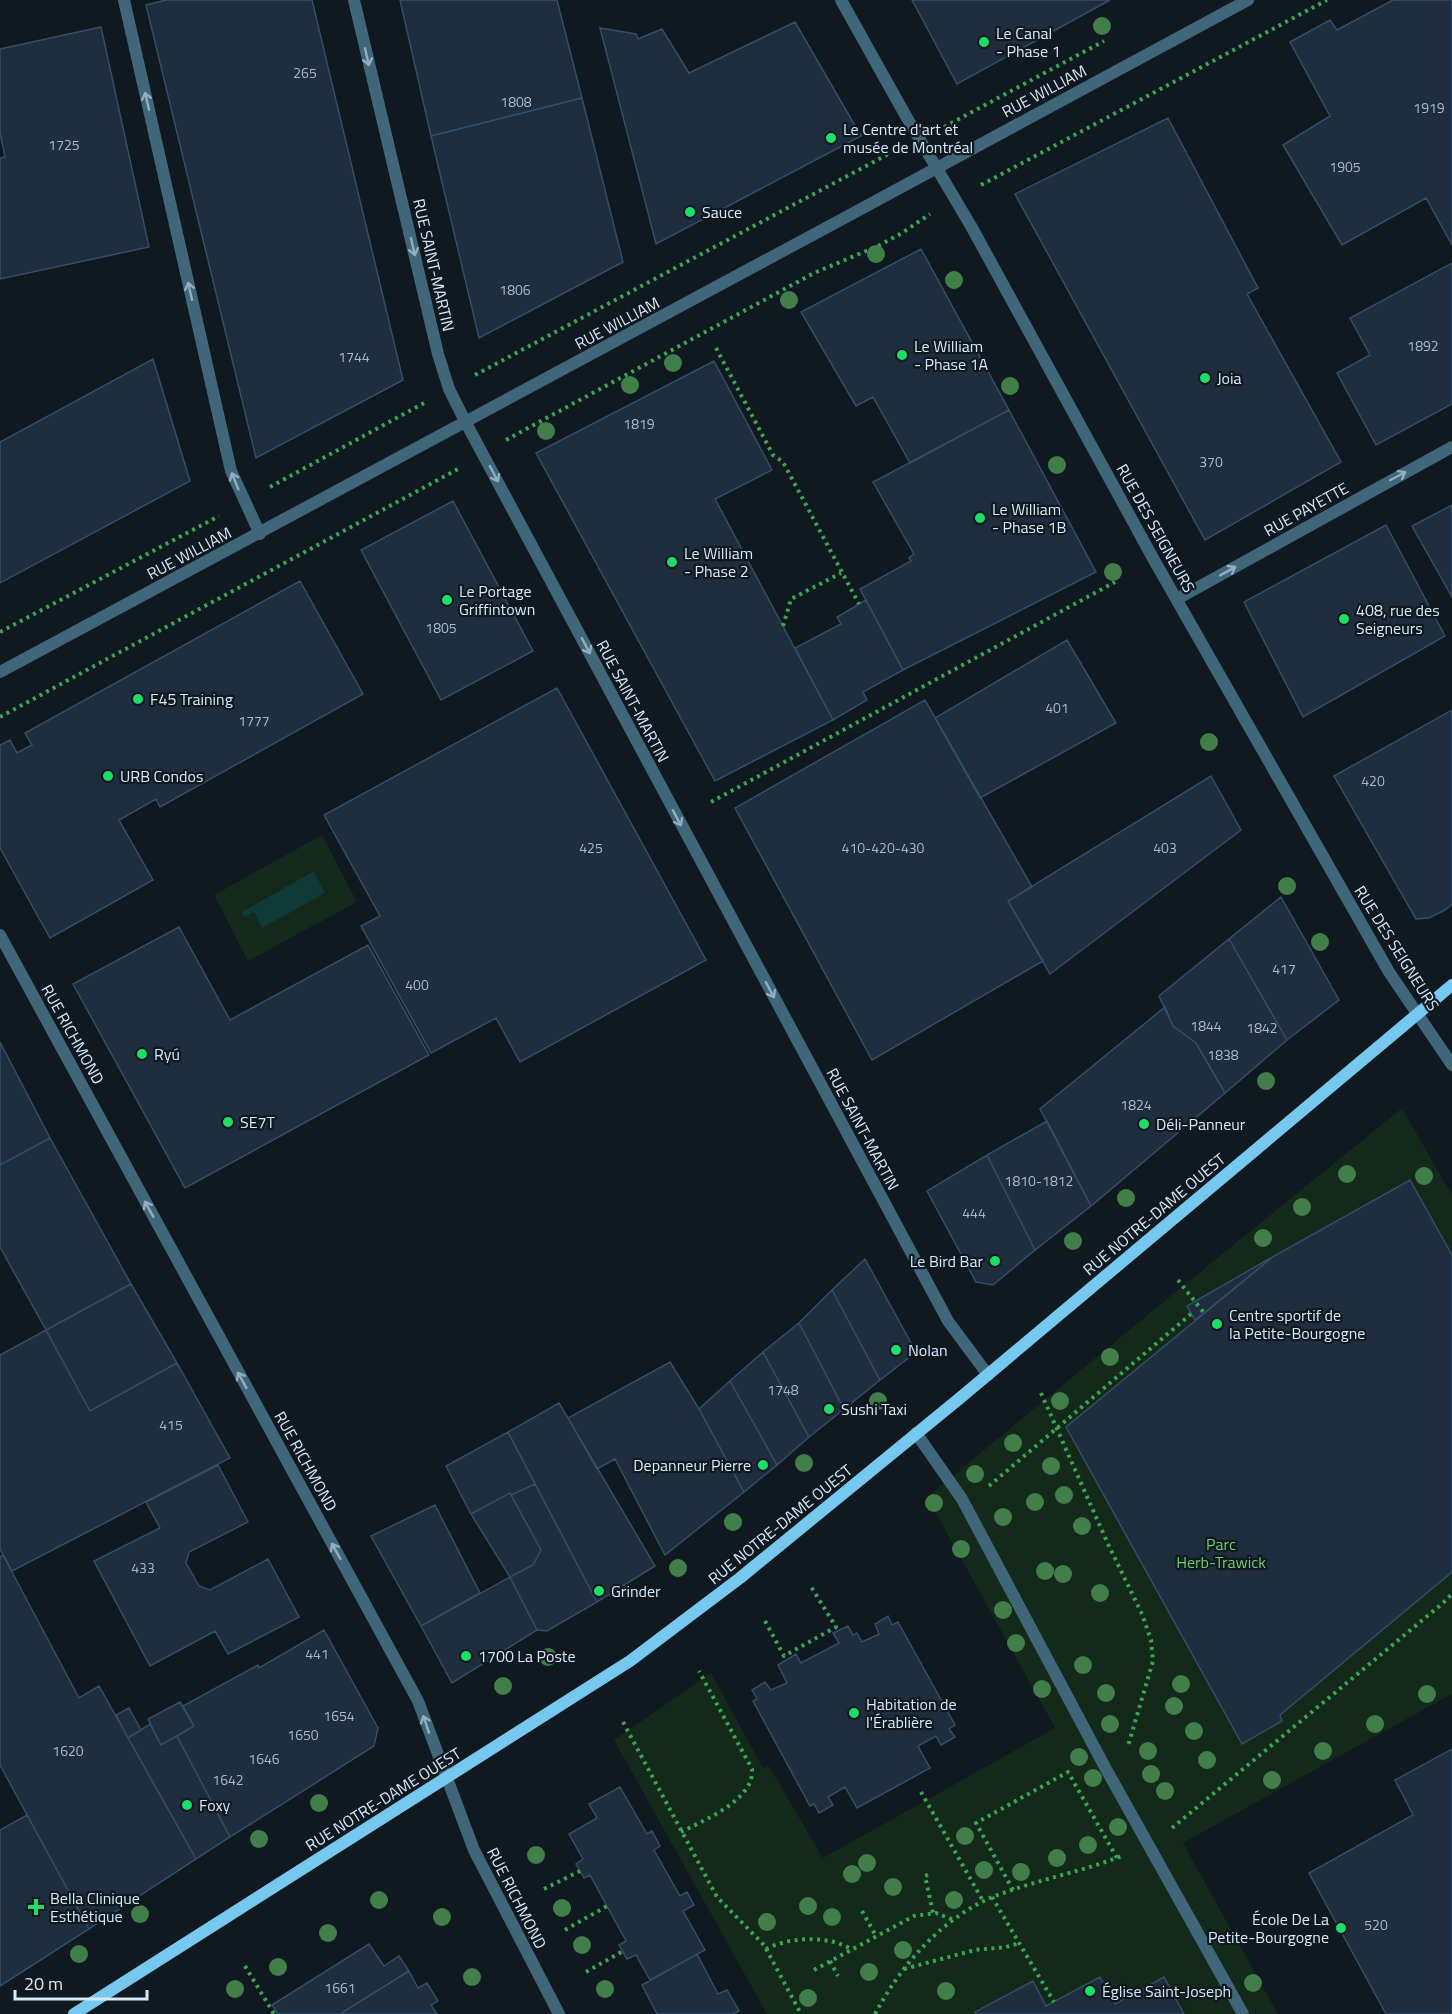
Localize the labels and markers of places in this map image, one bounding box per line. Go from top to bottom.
place label: Le Canal - Phase 1 [996,21,1061,63]
marker: Le Canal - Phase 1 [977,35,991,49]
place label: Le Centre d'art et musée de Montréal [843,117,973,159]
marker: Le Centre d'art et musée de Montréal [824,131,838,145]
place label: Sauce [702,200,742,224]
marker: Sauce [683,205,697,219]
place label: Le William - Phase 1A [914,334,989,376]
marker: Le William - Phase 1A [895,348,909,362]
place label: Joia [1217,366,1242,390]
marker: Joia [1198,371,1212,385]
place label: Le William - Phase 1B [992,497,1067,539]
marker: Le William - Phase 1B [973,511,987,525]
place label: Le William - Phase 2 [684,541,753,583]
marker: Le William - Phase 2 [665,555,679,569]
place label: Le Portage Griffintown [459,579,535,621]
marker: Le Portage Griffintown [440,593,454,607]
place label: 408, rue des Seigneurs [1356,598,1440,640]
marker: 408, rue des Seigneurs [1337,612,1351,626]
place label: F45 Training [150,687,233,711]
marker: F45 Training [131,692,145,706]
place label: URB Condos [120,764,203,788]
marker: URB Condos [101,769,115,783]
place label: Ryú [154,1042,180,1066]
marker: Ryú [135,1047,149,1061]
place label: SE7T [240,1110,275,1134]
place label: Déli-Panneur [1156,1112,1246,1136]
marker: SE7T [221,1115,235,1129]
marker: Déli-Panneur [1137,1117,1151,1131]
place label: Le Bird Bar [910,1249,983,1273]
marker: Le Bird Bar [988,1254,1002,1268]
place label: Centre sportif de la Petite-Bourgogne [1229,1303,1365,1345]
marker: Centre sportif de la Petite-Bourgogne [1210,1317,1224,1331]
place label: Nolan [908,1338,948,1362]
marker: Nolan [889,1343,903,1357]
place label: Sushi Taxi [841,1397,907,1421]
marker: Sushi Taxi [822,1402,836,1416]
place label: Depanneur Pierre [633,1453,751,1477]
marker: Depanneur Pierre [756,1458,770,1472]
place label: Grinder [611,1579,661,1603]
marker: Grinder [592,1584,606,1598]
place label: 1700 La Poste [478,1644,576,1668]
marker: 1700 La Poste [459,1649,473,1663]
place label: Habitation de l'Érablière [866,1692,957,1734]
marker: Habitation de l'Érablière [847,1706,861,1720]
place label: Foxy [199,1793,231,1817]
marker: Foxy [180,1798,194,1812]
place label: Bella Clinique Esthétique [50,1886,140,1928]
marker: Bella Clinique Esthétique [27,1898,45,1916]
place label: École De La Petite-Bourgogne [1208,1907,1329,1949]
marker: École De La Petite-Bourgogne [1334,1921,1348,1935]
place label: Église Saint-Joseph [1102,1979,1231,2003]
marker: Église Saint-Joseph [1083,1984,1097,1998]

